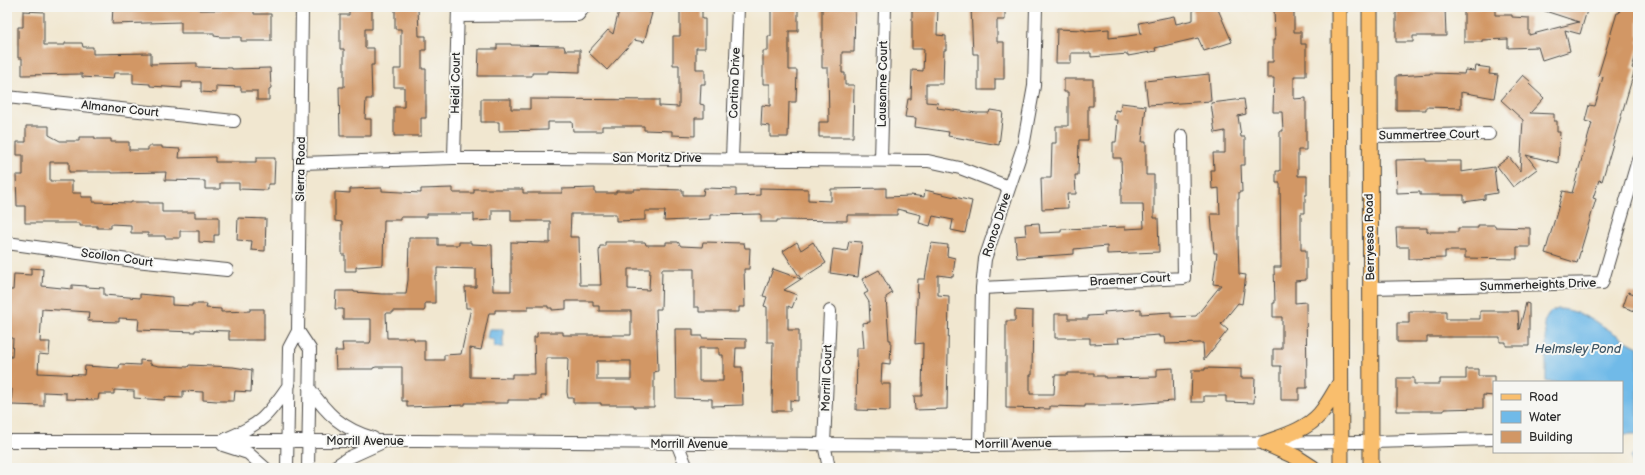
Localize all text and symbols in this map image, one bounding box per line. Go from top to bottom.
street label: Lausanne Court [875,40,891,127]
street label: Cortina Drive [726,47,744,119]
street label: Heidi Court [448,52,464,114]
street label: Almanor Court [80,97,160,121]
street label: Summertree Court [1379,127,1480,143]
street label: Sierra Road [293,136,309,201]
street label: San Moritz Drive [612,151,702,166]
street label: Ronco Drive [980,191,1014,259]
street label: Berryessa Road [1362,193,1378,281]
street label: Scollon Court [80,246,154,271]
street label: Braemer Court [1089,270,1171,290]
street label: Summerheights Drive [1480,275,1596,295]
water label: Helmsley Pond [1535,341,1622,357]
street label: Morrill Court [818,344,836,412]
legend [1493,381,1623,453]
text: Road [1529,390,1558,405]
text: Water [1529,410,1561,425]
text: Building [1529,430,1573,445]
street label: Morrill Avenue [326,434,404,449]
street label: Morrill Avenue [974,436,1052,452]
street label: Morrill Avenue [650,437,728,452]

